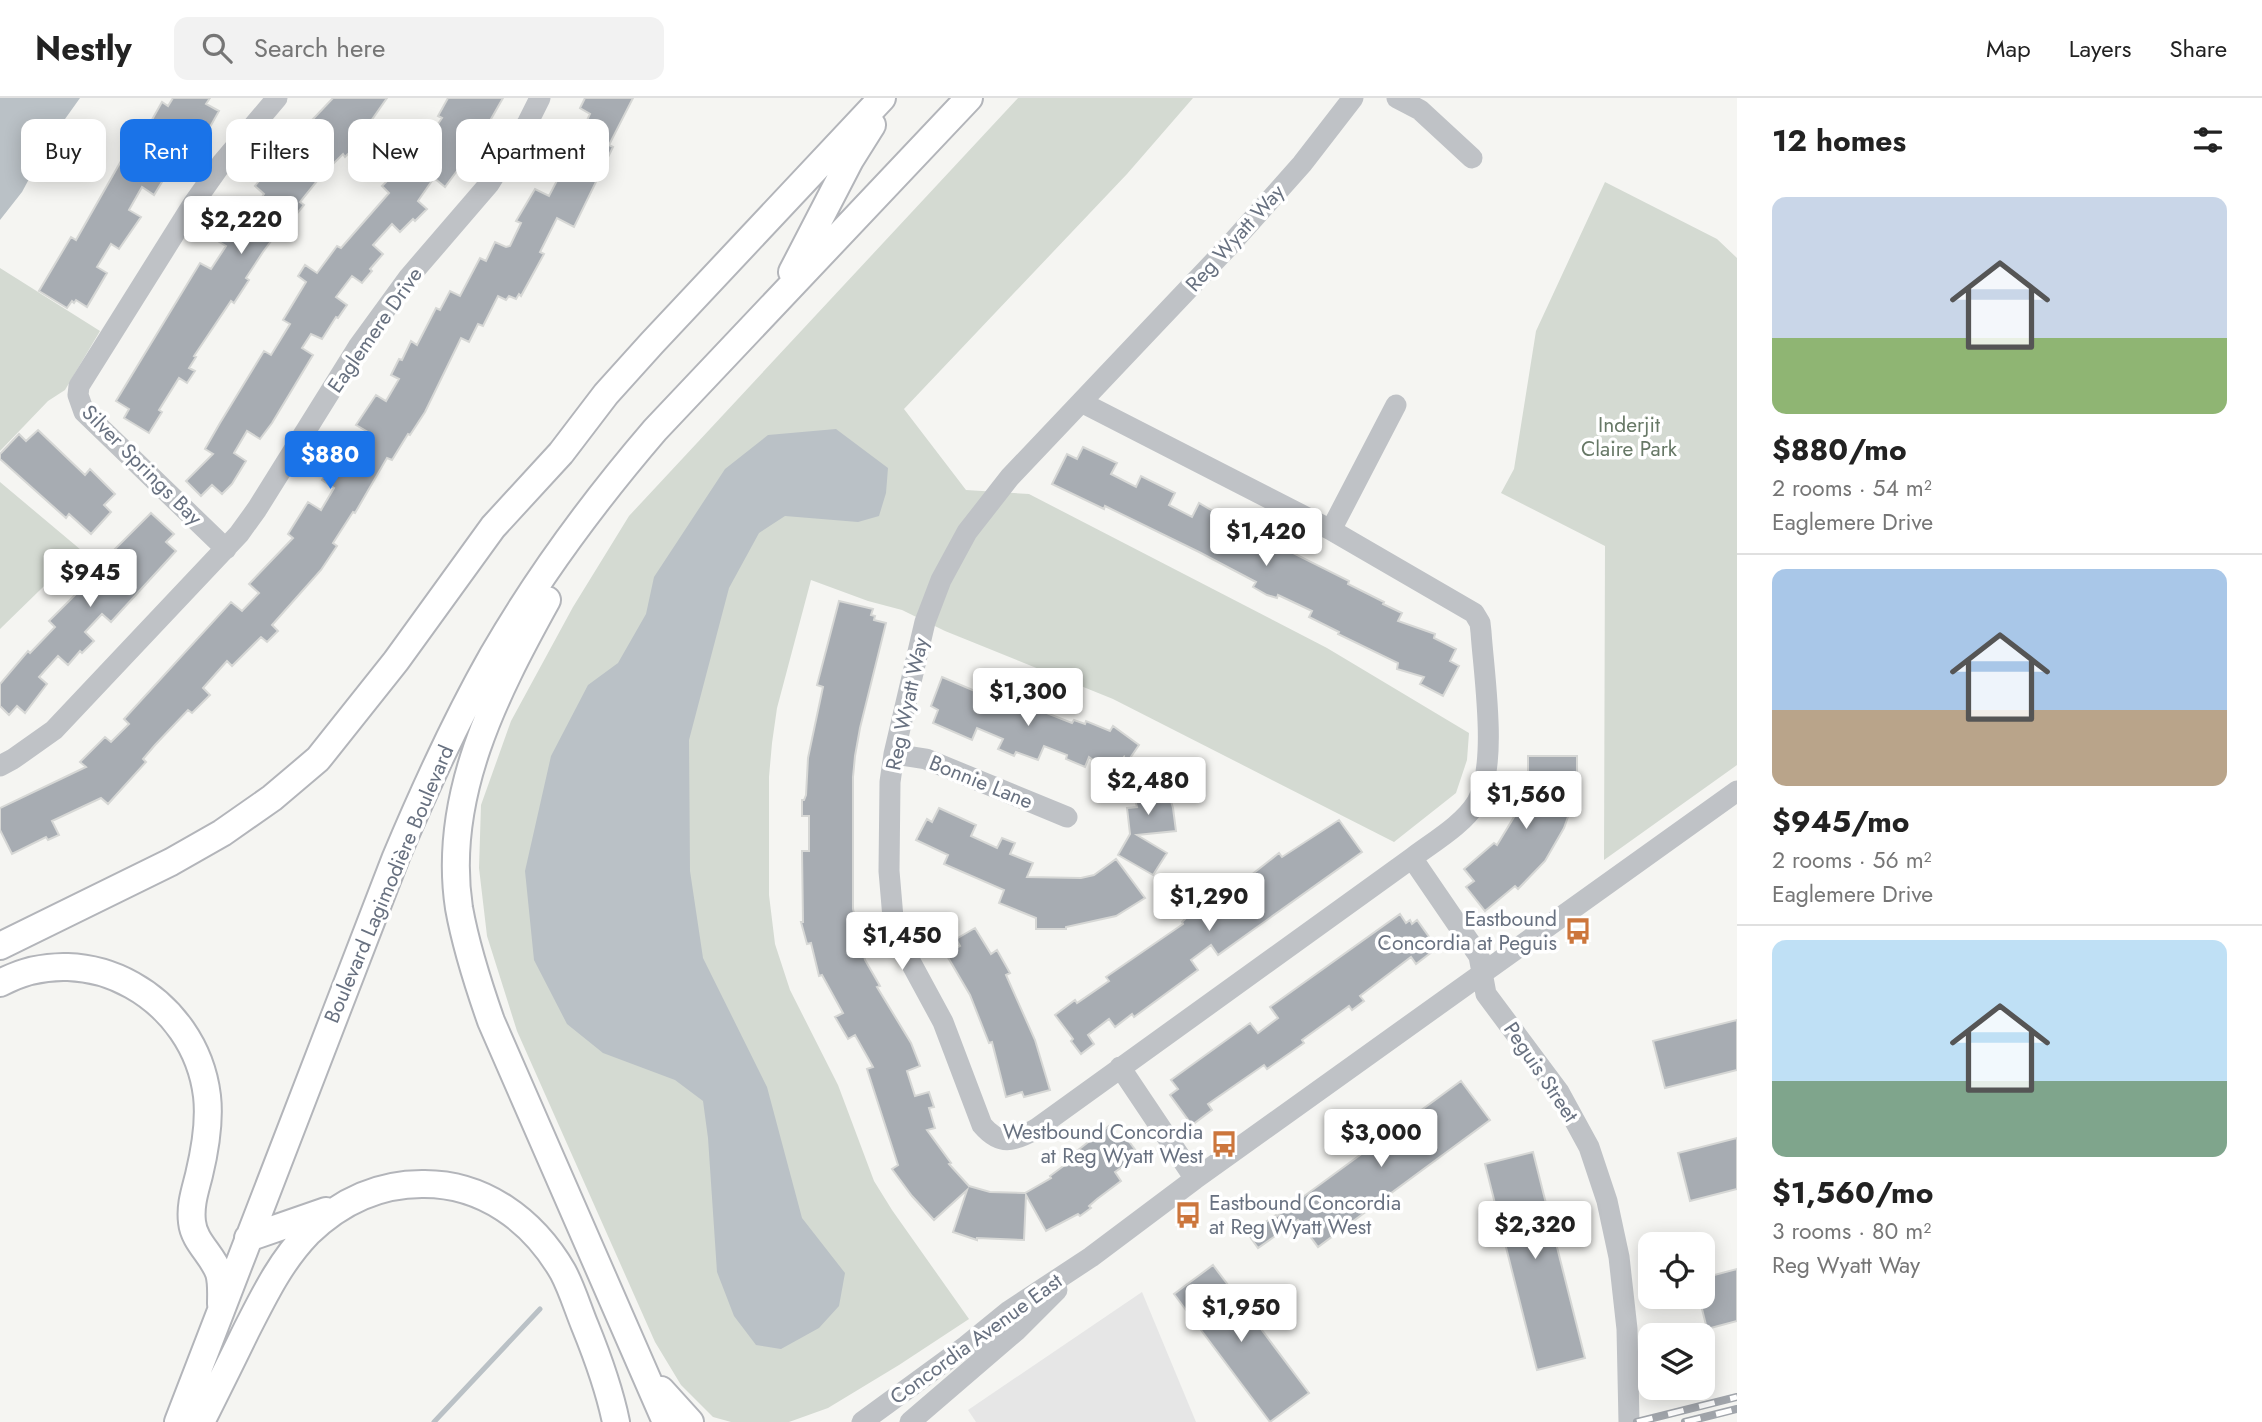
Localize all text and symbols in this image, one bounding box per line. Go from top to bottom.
search box [174,17,664,80]
text: Nestly [35,25,132,72]
icon: search [198,29,236,67]
text: Search here [254,29,385,67]
text: Map [1986,31,2031,66]
text: Layers [2069,31,2131,66]
text: Share [2169,31,2227,66]
chip: Buy [21,119,106,182]
chip: Rent [120,119,212,182]
chip: Filters [226,119,334,182]
chip: New [348,119,442,182]
chip: Apartment [456,119,609,182]
text: 12 homes [1772,119,1906,162]
icon: filters [2189,121,2227,159]
street label: Reg Wyatt Way [1179,177,1292,298]
pin: $2,220 [184,197,298,256]
text: $2,220 [200,202,282,236]
icon: home [1937,242,2063,368]
street label: Eaglemere Drive [321,261,430,399]
street label: Silver Springs Bay [75,398,210,533]
park label: Inderjit Claire Park [1581,410,1678,464]
text: $880/mo [1772,428,1907,471]
pin: $880 [289,432,371,491]
text: $880 [301,437,359,471]
text: 2 rooms · 54 m² [1772,471,1932,505]
text: Eaglemere Drive [1772,505,1933,539]
pin: $1,420 [1209,508,1323,568]
text: $1,420 [1226,514,1306,548]
pin: $945 [49,550,131,609]
text: $945 [60,555,120,589]
icon: home [1937,614,2063,740]
street label: Reg Wyatt Way [878,634,936,773]
pin: $1,300 [971,668,1085,728]
text: $1,300 [989,674,1067,708]
street label: Boulevard Lagimodière Boulevard [317,740,461,1028]
street label: Bonnie Lane [925,748,1037,816]
pin: $2,480 [1091,758,1205,817]
text: $2,480 [1107,763,1189,797]
pin: $1,560 [1469,772,1583,831]
text: $1,560 [1487,777,1565,811]
text: $945/mo [1772,800,1909,843]
text: 2 rooms · 56 m² [1772,843,1932,877]
pin: $1,290 [1152,874,1266,933]
text: Eaglemere Drive [1772,877,1933,911]
text: $1,290 [1169,879,1249,913]
place label: Eastbound Concordia at Peguis [1378,904,1557,958]
pin: $1,450 [845,912,959,972]
bus stop icon: Eastbound Concordia at Peguis [1563,916,1593,946]
text: $1,450 [862,918,942,952]
icon: home [1937,985,2063,1111]
street label: Peguis Street [1496,1016,1586,1128]
pin: $3,000 [1324,1110,1438,1169]
text: $3,000 [1340,1115,1422,1149]
place label: Westbound Concordia at Reg Wyatt West [1003,1117,1203,1171]
bus stop icon: Westbound Concordia at Reg Wyatt West [1209,1129,1239,1159]
text: $1,560/mo [1772,1171,1933,1214]
place label: Eastbound Concordia at Reg Wyatt West [1209,1188,1401,1242]
bus stop icon: Eastbound Concordia at Reg Wyatt West [1173,1200,1203,1230]
pin: $2,320 [1478,1202,1592,1261]
text: $2,320 [1494,1207,1576,1241]
text: 3 rooms · 80 m² [1772,1214,1931,1248]
map controls [1638,1232,1715,1400]
button: locate [1638,1232,1715,1309]
text: Reg Wyatt Way [1772,1248,1920,1282]
street label: Concordia Avenue East [884,1266,1068,1412]
pin: $1,950 [1184,1284,1298,1344]
text: $1,950 [1202,1290,1280,1324]
button: layers [1638,1323,1715,1400]

